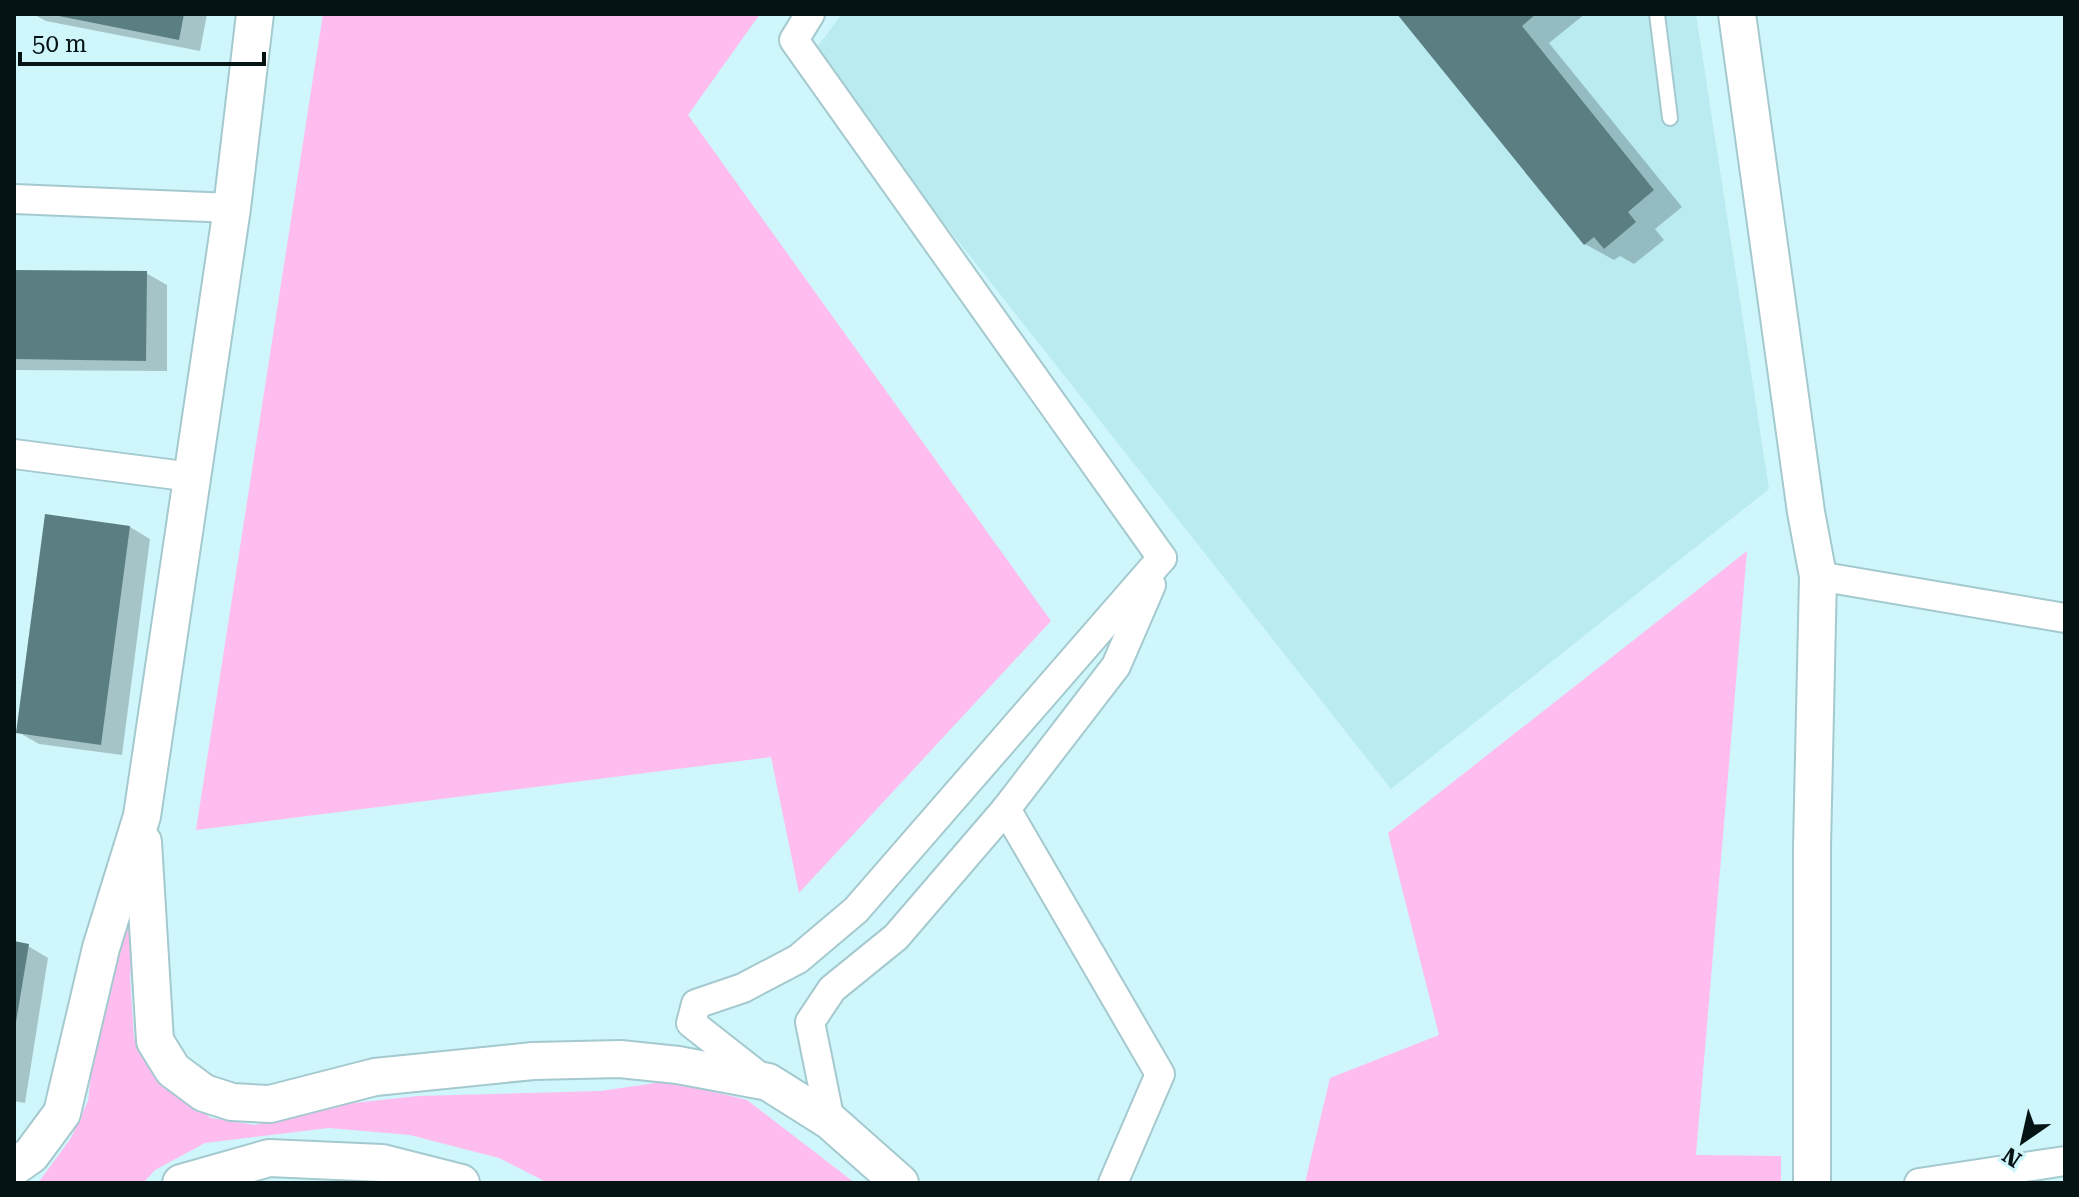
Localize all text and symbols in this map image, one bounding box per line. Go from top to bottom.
scale bar [20,16,264,66]
text: 50 m [32,30,87,58]
north arrow [1983,1101,2063,1181]
text: N [1998,1142,2026,1172]

